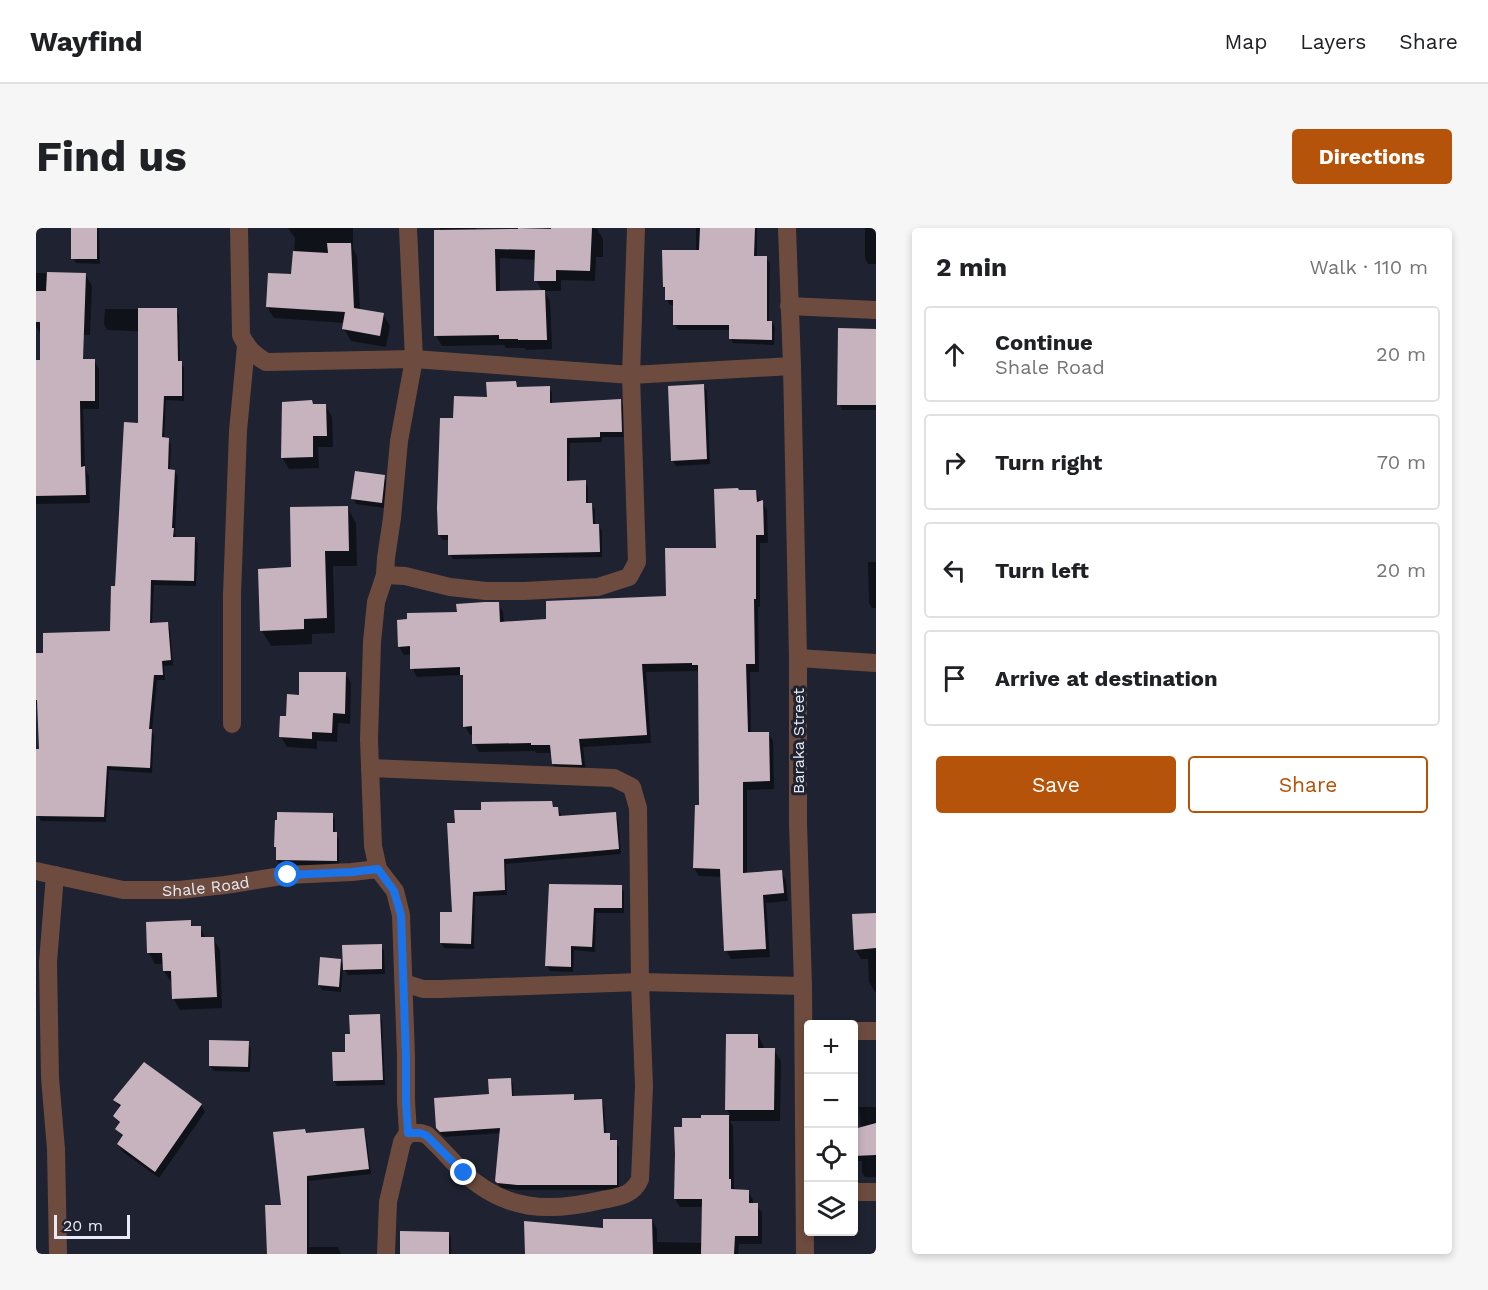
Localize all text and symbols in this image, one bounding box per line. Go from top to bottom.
text: Wayfind [30,25,143,58]
text: Map [1224,29,1267,54]
text: Layers [1300,29,1366,54]
text: Share [1399,29,1458,54]
button: Directions [1292,129,1452,184]
text: Find us [36,132,187,181]
text: 2 min [936,252,1007,282]
text: Walk · 110 m [1310,255,1428,279]
text: Continue [995,330,1093,355]
icon: ahead [938,338,971,371]
text: 20 m [1376,342,1426,366]
text: Shale Road [995,355,1105,379]
icon: right [938,446,971,479]
text: Turn right [995,450,1102,475]
text: 70 m [1377,450,1426,474]
icon: left [938,554,971,587]
text: Turn left [995,558,1089,583]
text: 20 m [1376,558,1426,582]
icon: arrive [938,662,971,695]
text: Arrive at destination [995,666,1218,691]
street label: Baraka Street [789,688,808,794]
button: Save [936,756,1176,813]
button: Share [1188,756,1428,813]
route start [274,861,300,887]
street label: Shale Road [162,872,251,900]
map controls [804,1020,858,1236]
button: + [804,1020,858,1074]
button: − [804,1074,858,1128]
button: locate [804,1128,858,1182]
route end [450,1159,476,1185]
button: layers [804,1182,858,1236]
scale bar [54,1212,130,1240]
text: 20 m [63,1216,103,1235]

